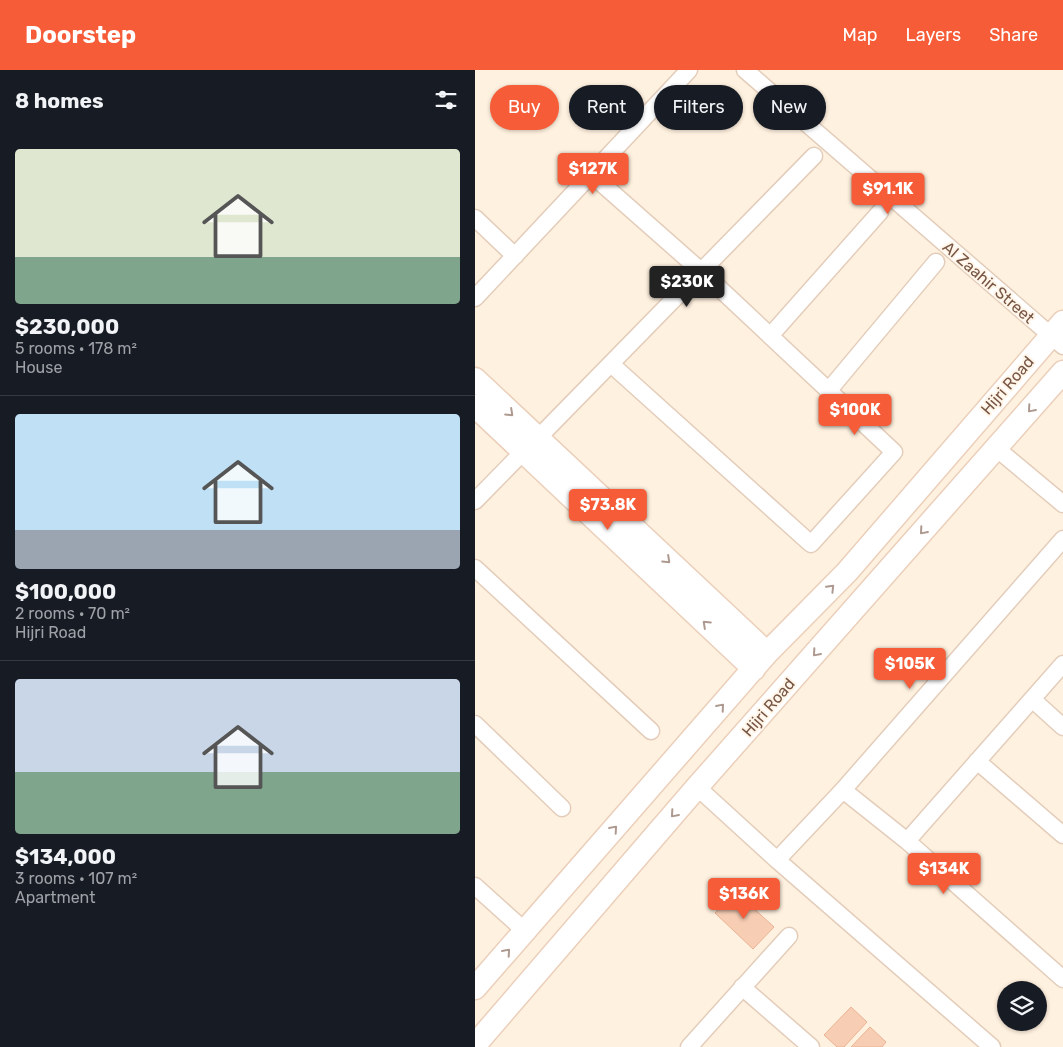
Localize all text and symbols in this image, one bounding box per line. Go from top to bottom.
text: Doorstep [25,21,136,49]
text: Map [843,24,878,46]
text: Layers [906,24,961,46]
text: Share [989,24,1038,46]
chip: Buy [490,85,559,130]
chip: Rent [569,85,644,130]
chip: Filters [654,85,743,130]
chip: New [753,85,826,130]
icon: filters [432,86,460,114]
text: 8 homes [15,88,104,113]
pin: $127K [558,152,628,195]
text: $127K [569,159,617,178]
pin: $91.1K [847,172,929,215]
text: $91.1K [863,179,913,198]
icon: home [193,181,283,271]
street label: Al Zaahir Street [939,237,1038,327]
pin: $230K [652,266,722,308]
text: $230K [660,272,714,291]
text: $230,000 [15,314,119,339]
text: 5 rooms · 178 m² [15,339,137,358]
street label: Hijri Road [977,352,1038,418]
text: House [15,358,62,377]
pin: $100K [820,394,890,436]
text: $100K [829,400,881,419]
one-way arrow [1028,403,1037,412]
one-way arrow [505,407,514,416]
icon: home [193,447,283,537]
pin: $73.8K [567,488,649,531]
text: $73.8K [580,495,636,514]
one-way arrow [920,525,929,534]
one-way arrow [661,554,670,563]
text: $100,000 [15,579,116,604]
one-way arrow [826,585,835,594]
text: 2 rooms · 70 m² [15,604,130,623]
one-way arrow [702,621,711,630]
text: Hijri Road [15,623,86,642]
one-way arrow [813,647,822,656]
pin: $105K [875,648,945,690]
text: $105K [885,654,935,673]
street label: Hijri Road [738,674,799,740]
one-way arrow [715,704,724,713]
icon: home [193,712,283,802]
one-way arrow [671,809,680,818]
one-way arrow [608,826,617,835]
text: $134,000 [15,844,116,869]
pin: $134K [909,852,979,895]
text: $134K [919,859,969,878]
text: 3 rooms · 107 m² [15,869,137,888]
pin: $136K [709,878,779,920]
text: $136K [719,884,769,903]
text: Apartment [15,888,95,907]
one-way arrow [501,948,510,957]
map controls [997,981,1047,1031]
button: layers [997,981,1047,1031]

